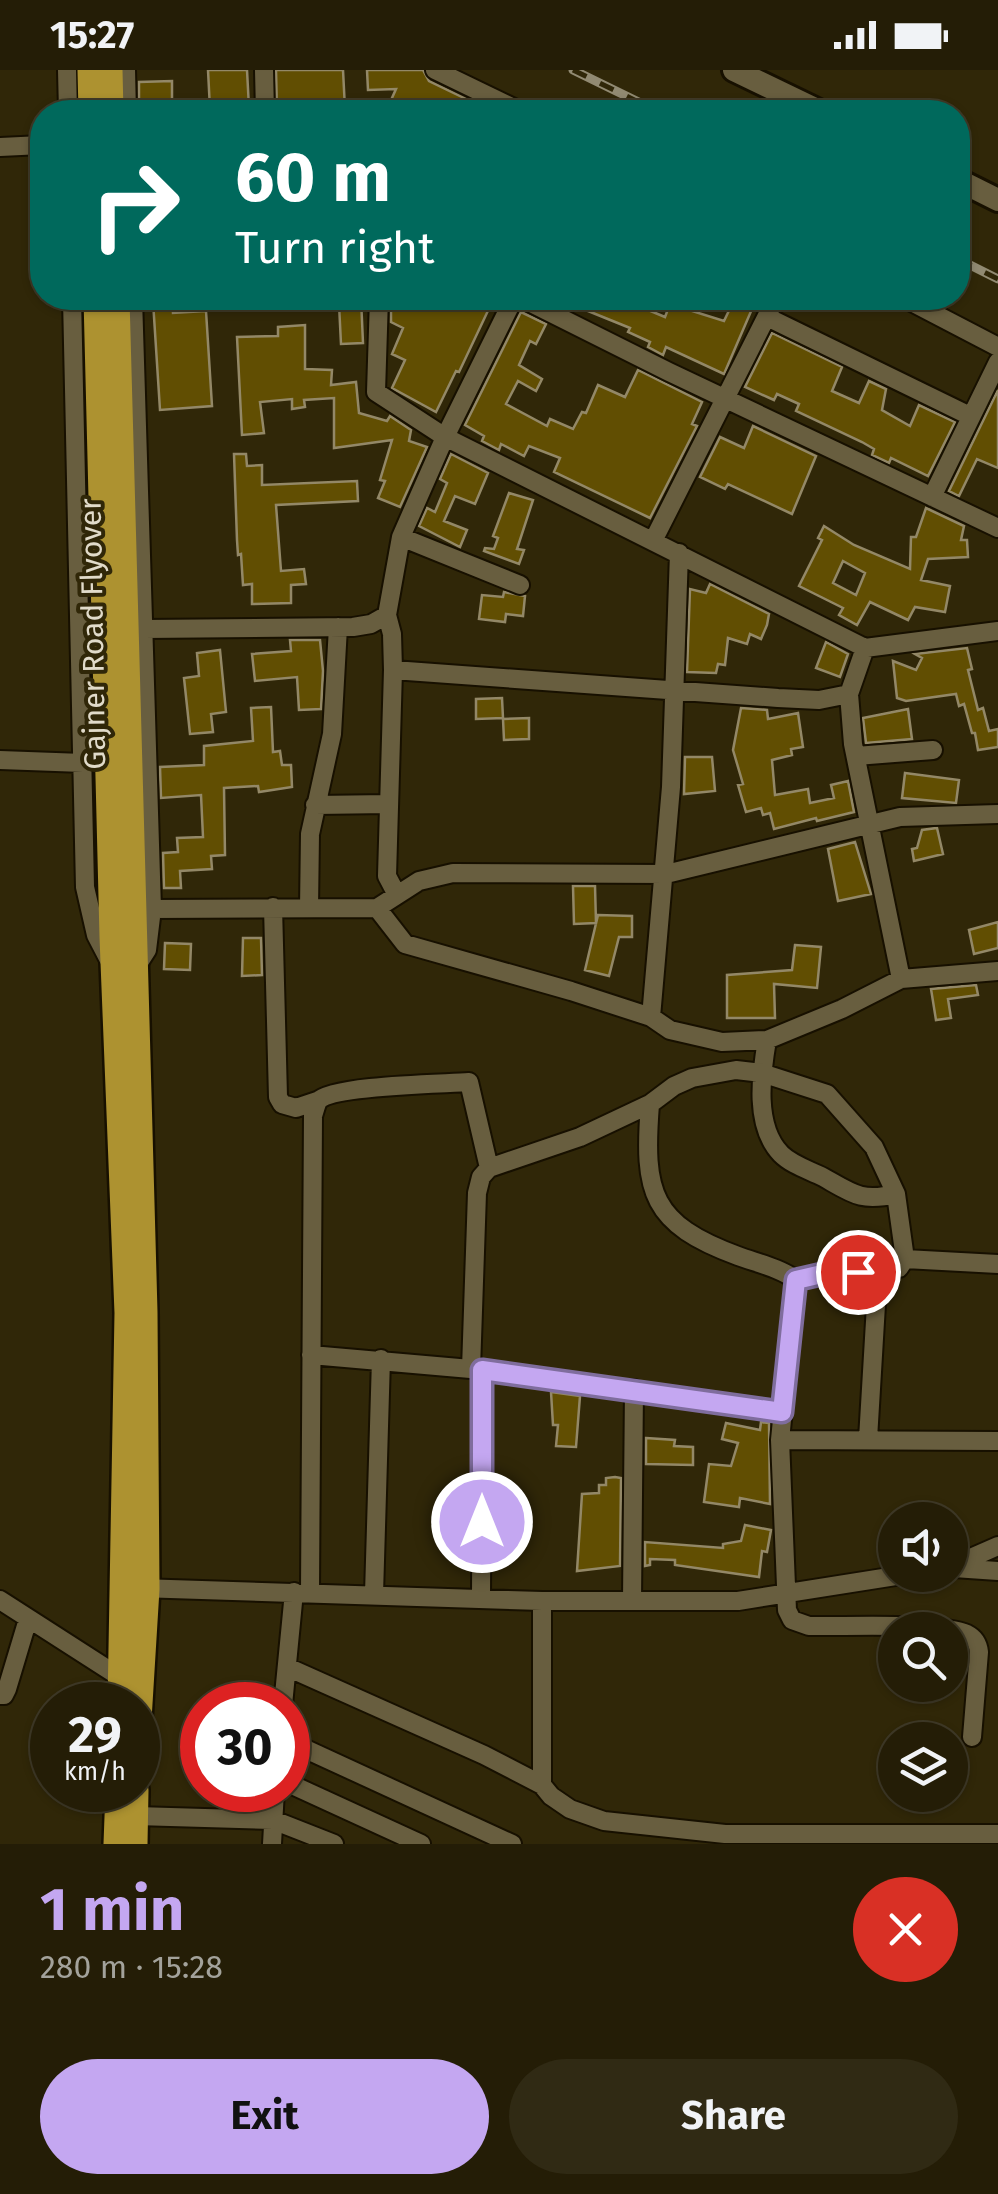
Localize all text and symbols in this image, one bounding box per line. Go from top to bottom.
text: 15:27 [50,12,134,58]
text: 60 m [235,136,391,220]
icon: right [70,140,200,270]
text: Turn right [235,221,434,275]
street label: Gajner Road Flyover [73,498,113,770]
pin [816,1230,901,1315]
icon: arrive [831,1245,886,1300]
position arrow [430,1470,534,1574]
map controls [878,1502,968,1812]
button: sound [878,1502,968,1592]
button: search [878,1612,968,1702]
speed limit sign: 30 [180,1682,310,1812]
text: 29 [68,1705,122,1765]
button: layers [878,1722,968,1812]
text: km/h [64,1757,126,1787]
text: 1 min [40,1874,184,1946]
button: close [853,1877,958,1982]
text: 280 m · 15:28 [40,1948,223,1986]
button: Exit [40,2059,489,2174]
button: Share [509,2059,958,2174]

